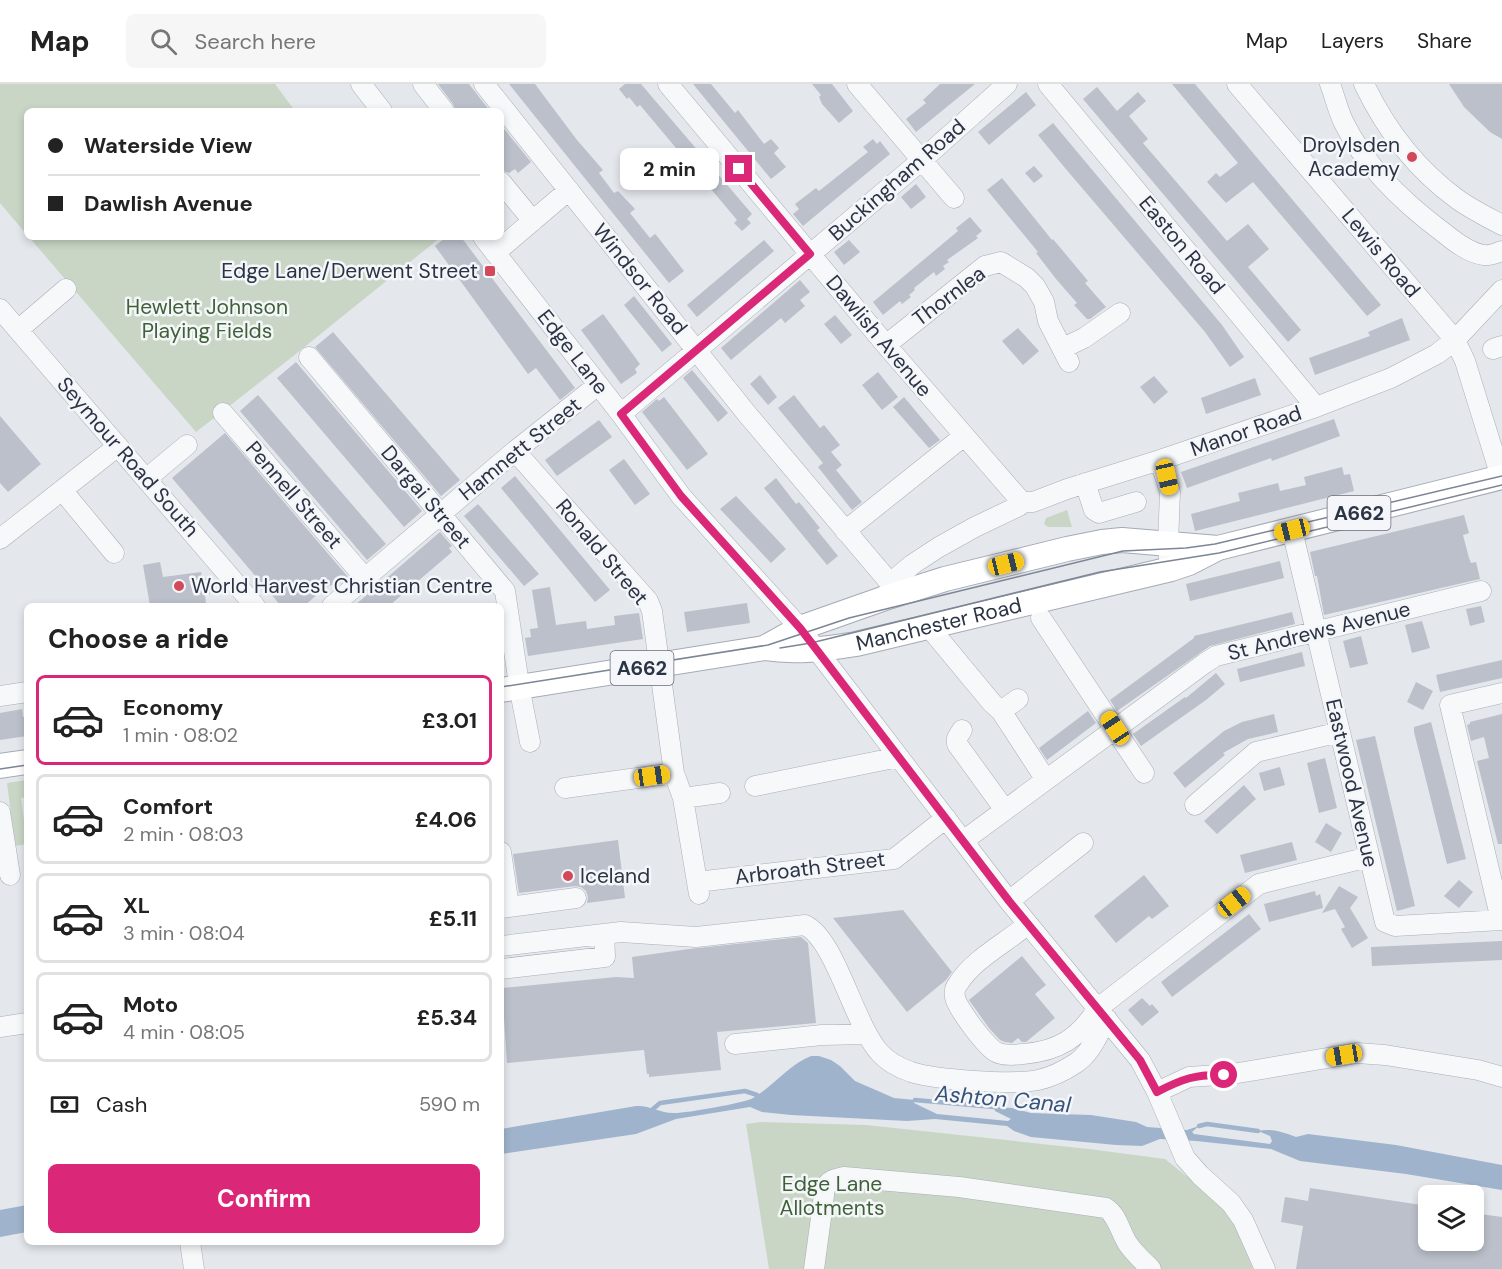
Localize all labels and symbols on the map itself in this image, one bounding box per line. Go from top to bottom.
street label: Buckingham Road [823,113,971,247]
place label: Droylsden Academy [1303,131,1400,183]
callout: 2 min [619,148,718,190]
marker: Droylsden Academy [1405,150,1419,164]
route end [725,155,752,182]
street label: Easton Road [1133,190,1231,300]
street label: Lewis Road [1335,203,1427,303]
street label: Windsor Road [586,217,694,341]
place label: Edge Lane/Derwent Street [221,257,478,285]
street label: Thornlea [907,259,991,333]
marker: Edge Lane/Derwent Street [483,264,497,278]
street label: Dawlish Avenue [820,269,938,403]
park label: Hewlett Johnson Playing Fields [126,293,288,345]
street label: Edge Lane [531,304,615,400]
street label: Seymour Road South [51,371,205,543]
street label: Hamnett Street [453,391,587,507]
street label: Manor Road [1187,399,1305,463]
street label: Pennell Street [239,435,349,555]
street label: Dargai Street [375,439,477,555]
car [1154,457,1180,497]
street label: Ronald Street [549,493,655,611]
road number: A662 [1328,496,1390,530]
car [1272,517,1312,543]
car [986,551,1026,577]
place label: World Harvest Christian Centre [191,572,493,600]
marker: World Harvest Christian Centre [172,579,186,593]
street label: Manchester Road [853,591,1025,658]
street label: St Andrews Avenue [1225,595,1413,667]
road number: A662 [610,651,674,685]
street label: Eastwood Avenue [1319,696,1385,870]
car [1097,708,1133,748]
car [633,765,671,787]
street label: Arbroath Street [733,845,887,891]
place label: Iceland [580,862,650,890]
marker: Iceland [561,869,575,883]
car [1214,884,1254,920]
car [1325,1043,1363,1067]
route start [1210,1061,1237,1088]
water label: Ashton Canal [933,1079,1073,1119]
park label: Edge Lane Allotments [779,1170,885,1222]

